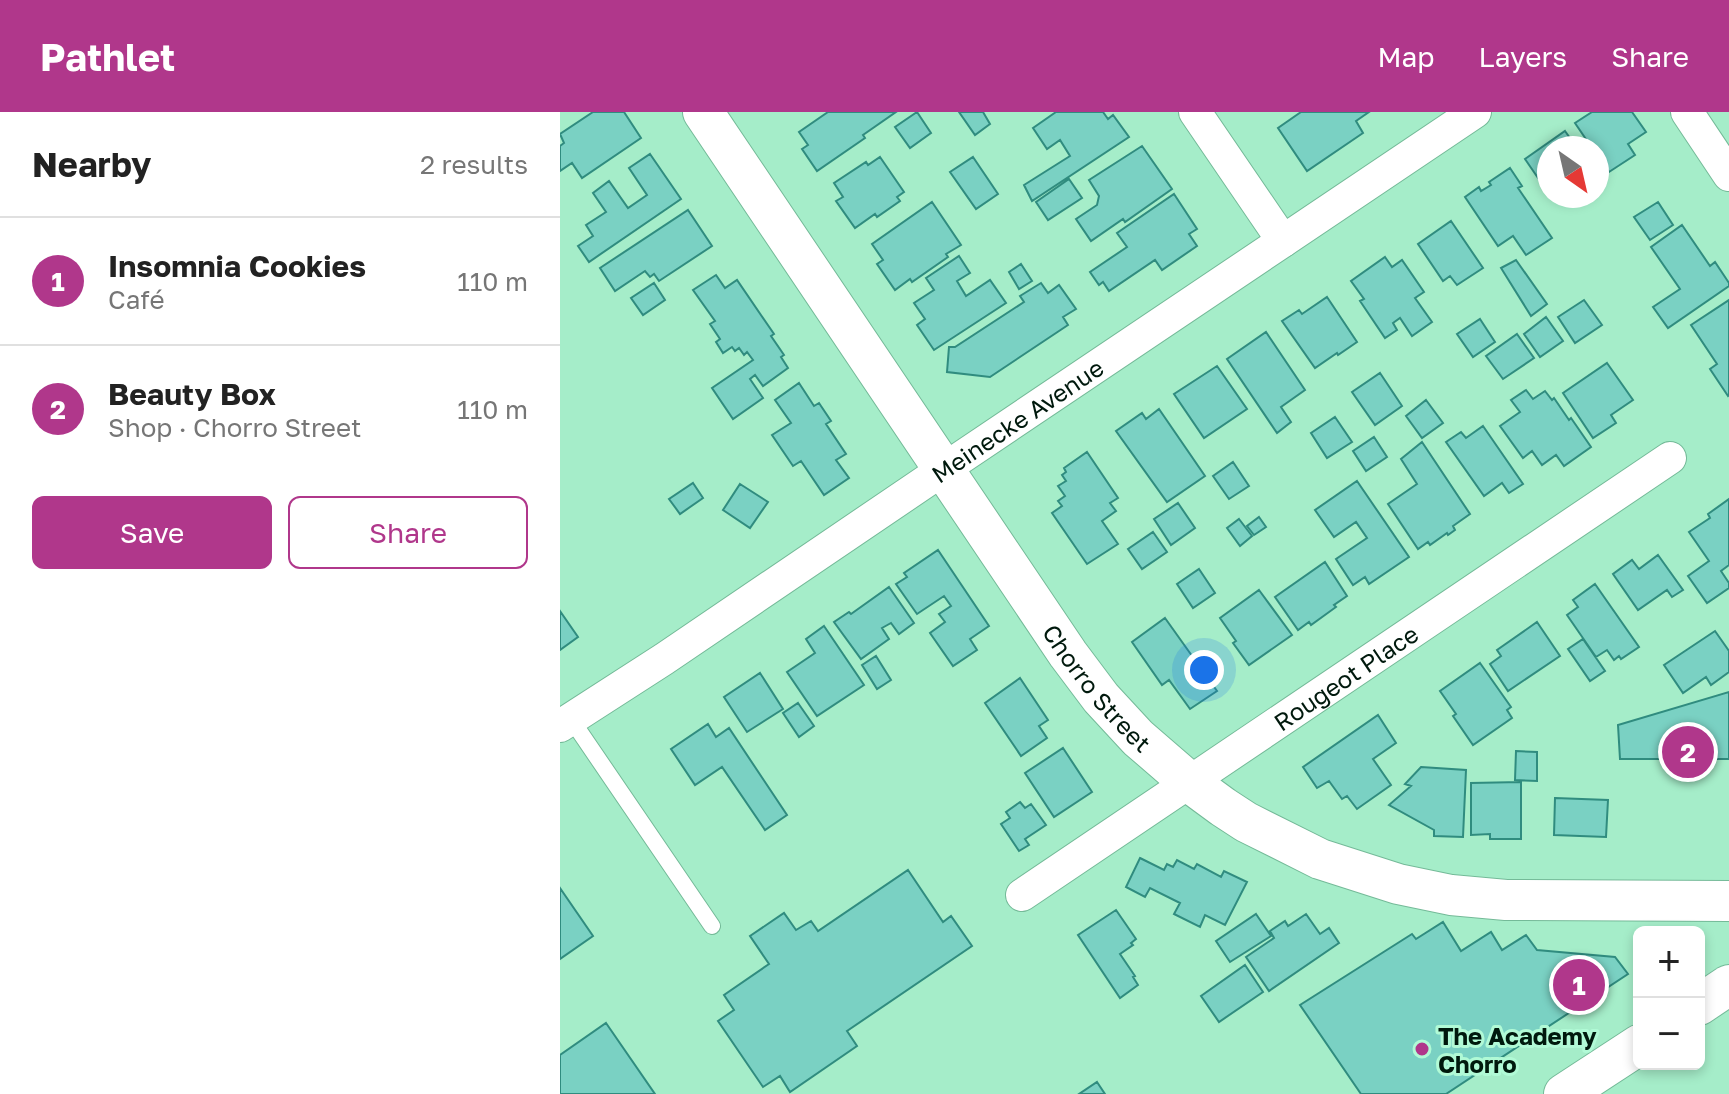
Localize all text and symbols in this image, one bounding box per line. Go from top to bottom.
text: Pathlet [40,34,175,79]
text: Map [1377,40,1435,73]
text: Layers [1479,40,1567,73]
text: Share [1611,40,1689,73]
north arrow [1537,136,1609,208]
text: Nearby [32,144,152,184]
text: 2 results [420,149,528,180]
text: Insomnia Cookies [108,248,366,284]
text: 1 [51,266,65,297]
text: 110 m [457,266,528,297]
text: Café [108,284,165,315]
street label: Meinecke Avenue [926,352,1108,488]
text: Beauty Box [108,376,276,412]
text: 2 [50,394,66,425]
text: 110 m [457,394,528,425]
text: Shop · Chorro Street [108,412,361,443]
button: Save [32,496,272,569]
button: Share [288,496,528,569]
street label: Chorro Street [1037,618,1157,757]
street label: Rougeot Place [1268,618,1423,736]
your location [1184,650,1224,690]
pin: 2 [1662,722,1714,782]
map controls [1633,926,1705,1070]
button: + [1633,926,1705,998]
pin: 1 [1553,955,1605,1015]
button: − [1633,998,1705,1070]
place label: The Academy Chorro [1438,1021,1597,1078]
marker: The Academy Chorro [1413,1040,1431,1058]

